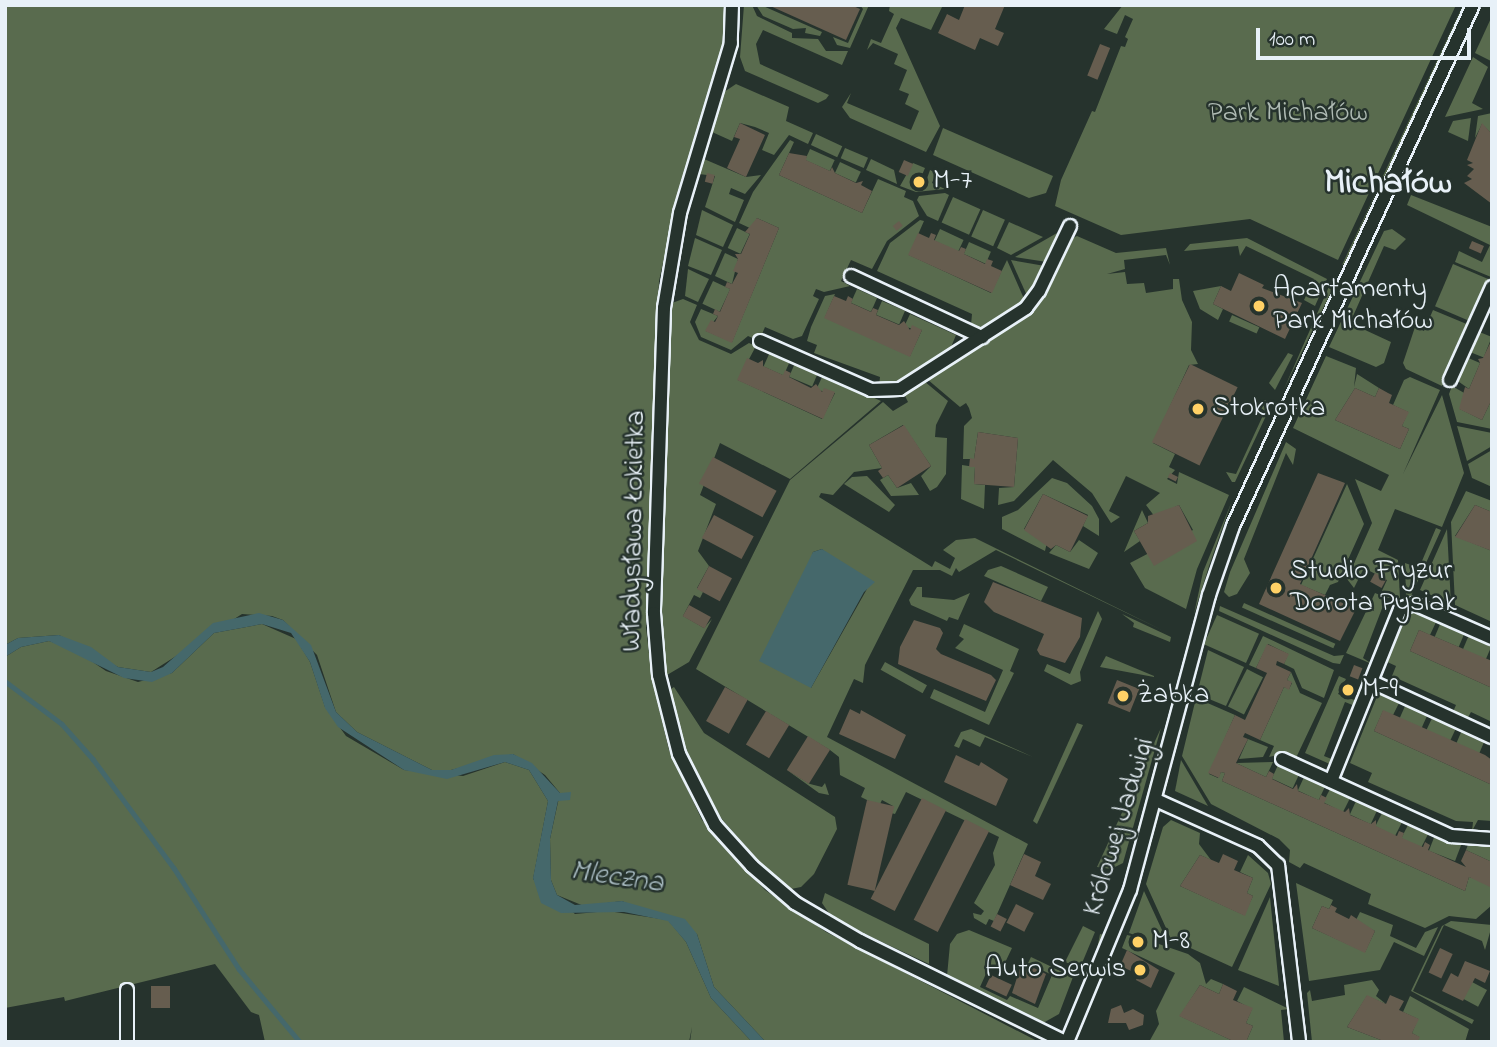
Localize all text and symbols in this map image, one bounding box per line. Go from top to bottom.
scale bar [1259,14,1474,58]
text: 100 m [1269,25,1315,55]
park label: Park Michałów [1208,97,1368,131]
district label: Michałów [1324,163,1452,205]
place label: M-7 [933,165,972,199]
marker: M-7 [911,174,927,190]
place label: Apartamenty Park Michałów [1273,273,1433,339]
marker: Apartamenty Park Michałów [1251,298,1267,314]
place label: Stokrotka [1212,392,1325,426]
marker: Stokrotka [1190,401,1206,417]
street label: Władysława Łokietka [616,410,654,652]
place label: Studio Fryzur Dorota Pysiak [1290,555,1457,621]
marker: Studio Fryzur Dorota Pysiak [1268,580,1284,596]
place label: M-9 [1362,673,1398,707]
place label: Żabka [1137,679,1209,713]
marker: M-9 [1340,682,1356,698]
marker: Żabka [1115,688,1131,704]
street label: Królowej Jadwigi [1077,734,1163,920]
water label: Mleczna [568,854,666,902]
place label: M-8 [1152,925,1190,959]
marker: M-8 [1130,934,1146,950]
place label: Auto Serwis [985,953,1126,987]
marker: Auto Serwis [1132,962,1148,978]

